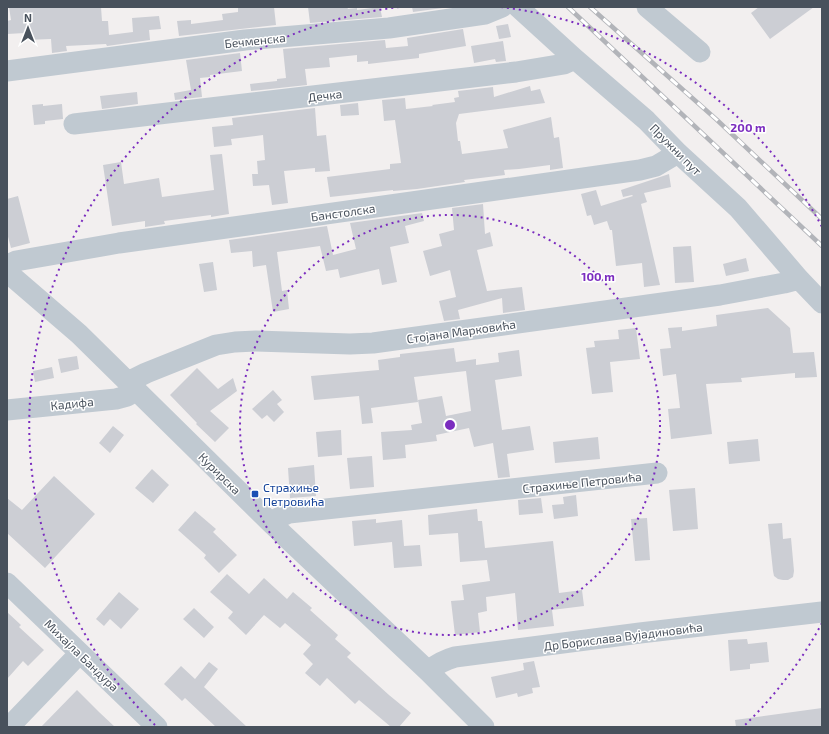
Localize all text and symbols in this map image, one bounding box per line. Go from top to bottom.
north arrow [8,8,48,48]
text: N [24,11,32,24]
street label: Бечменска [224,30,286,50]
street label: Дечка [307,86,343,104]
street label: Пружни пут [647,120,705,178]
text: 200 m [730,120,766,134]
street label: Банстолска [310,201,376,223]
text: 100 m [581,269,615,283]
street label: Стојана Марковића [405,316,517,347]
street label: Кадифа [50,394,94,412]
centre of rings [443,418,457,432]
street label: Курирска [195,449,244,498]
street label: Страхиње Петровића [522,469,642,495]
place label: Страхиње Петровића [263,480,324,508]
marker: Страхиње Петровића [250,489,260,499]
street label: Михајла Бандура [41,616,122,695]
street label: Др Борислава Вујадиновића [543,619,703,654]

